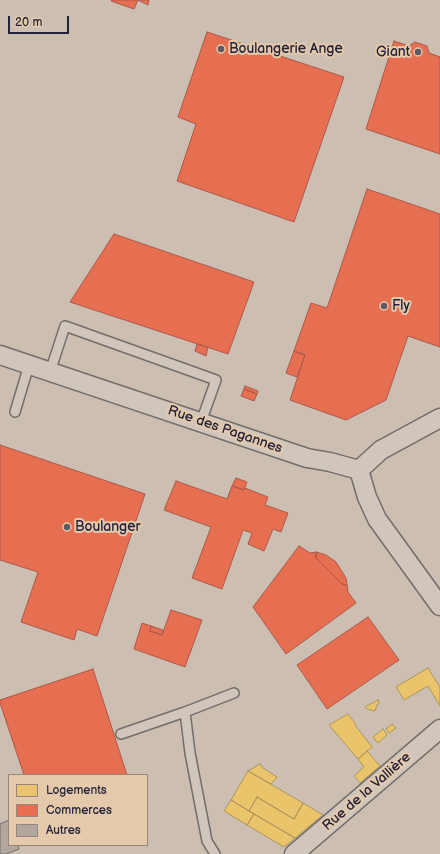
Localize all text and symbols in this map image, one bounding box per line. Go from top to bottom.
scale bar [10,8,71,34]
text: 20 m [15,15,42,30]
place label: Boulangerie Ange [229,41,343,57]
marker: Boulangerie Ange [216,44,226,54]
place label: Giant [376,44,410,60]
marker: Giant [413,47,423,57]
place label: Fly [392,298,410,314]
marker: Fly [379,301,389,311]
street label: Rue des Pagannes [165,403,285,457]
place label: Boulanger [75,519,141,535]
marker: Boulanger [62,522,72,532]
street label: Rue de la Vallière [320,749,414,835]
legend [8,774,148,846]
text: Logements [46,783,107,798]
text: Commerces [46,803,112,818]
text: Autres [46,823,81,838]

